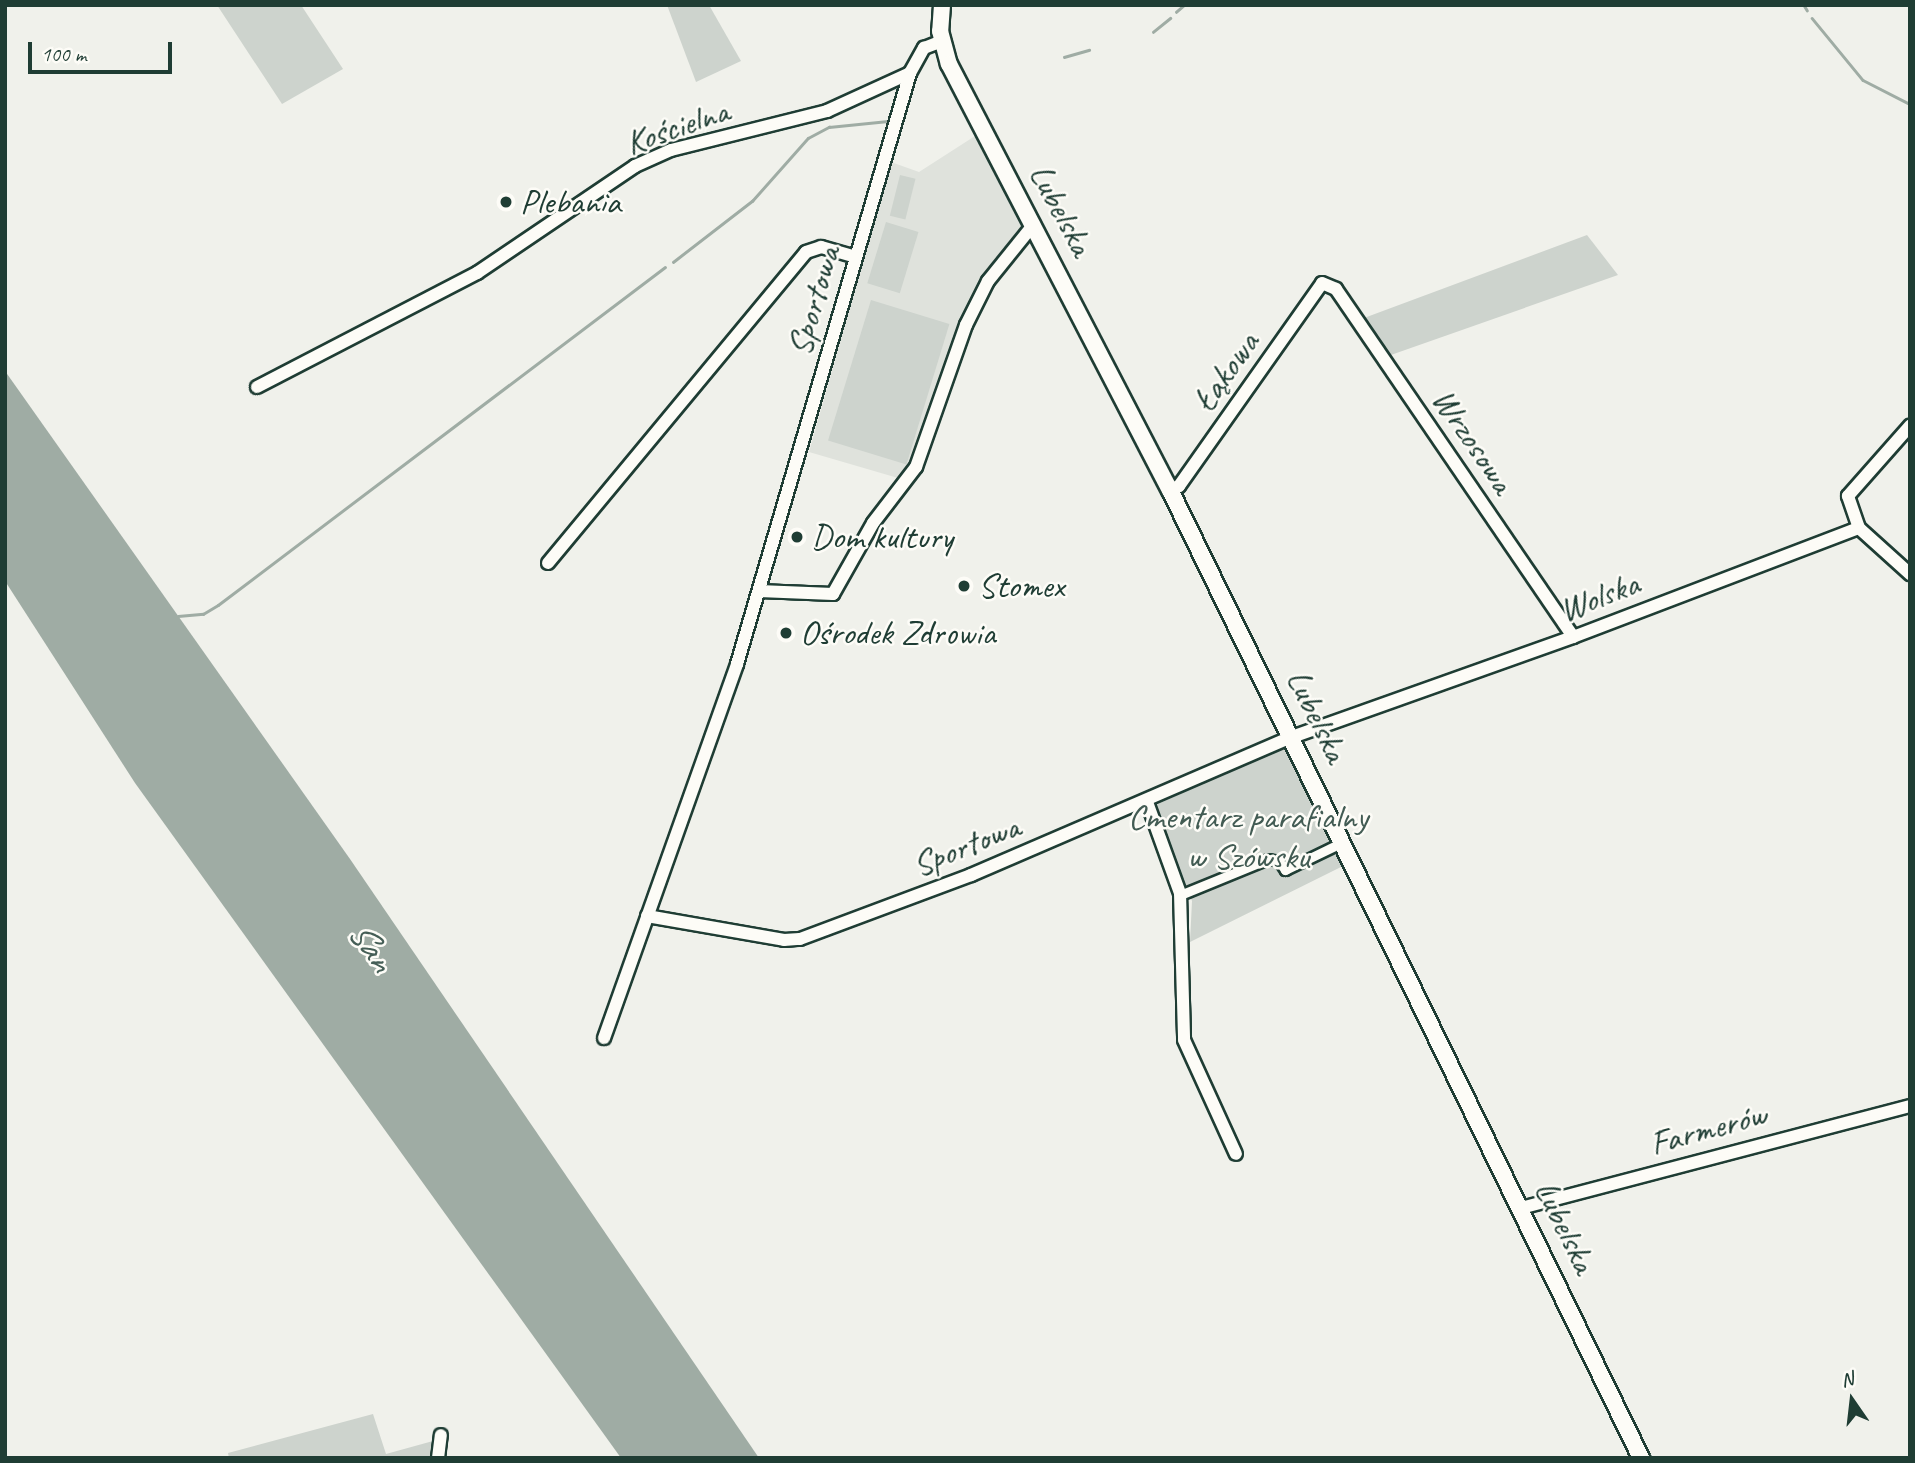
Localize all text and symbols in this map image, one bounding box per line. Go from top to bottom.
scale bar [32,28,175,72]
text: 100 m [41,41,86,67]
street label: Kościelna [620,90,734,164]
street label: Lubelska [1020,157,1102,263]
place label: Plebania [520,181,621,223]
marker: Plebania [498,194,514,210]
street label: Sportowa [778,242,850,360]
street label: Łąkowa [1184,324,1268,420]
street label: Wrzosowa [1423,380,1523,502]
place label: Dom kultury [811,516,953,558]
marker: Dom kultury [789,529,805,545]
street label: Wolska [1553,563,1645,631]
place label: Stomex [978,565,1064,607]
marker: Stomex [956,578,972,594]
place label: Ośrodek Zdrowia [800,612,996,654]
marker: Ośrodek Zdrowia [778,625,794,641]
street label: Lubelska [1277,663,1357,769]
park label: Cmentarz parafialny w Szówsku [1128,796,1368,878]
street label: Sportowa [906,806,1026,886]
water label: San [338,913,404,979]
street label: Farmerów [1645,1093,1771,1165]
street label: Lubelska [1525,1174,1605,1280]
north arrow [1817,1365,1887,1435]
text: N [1838,1367,1856,1393]

